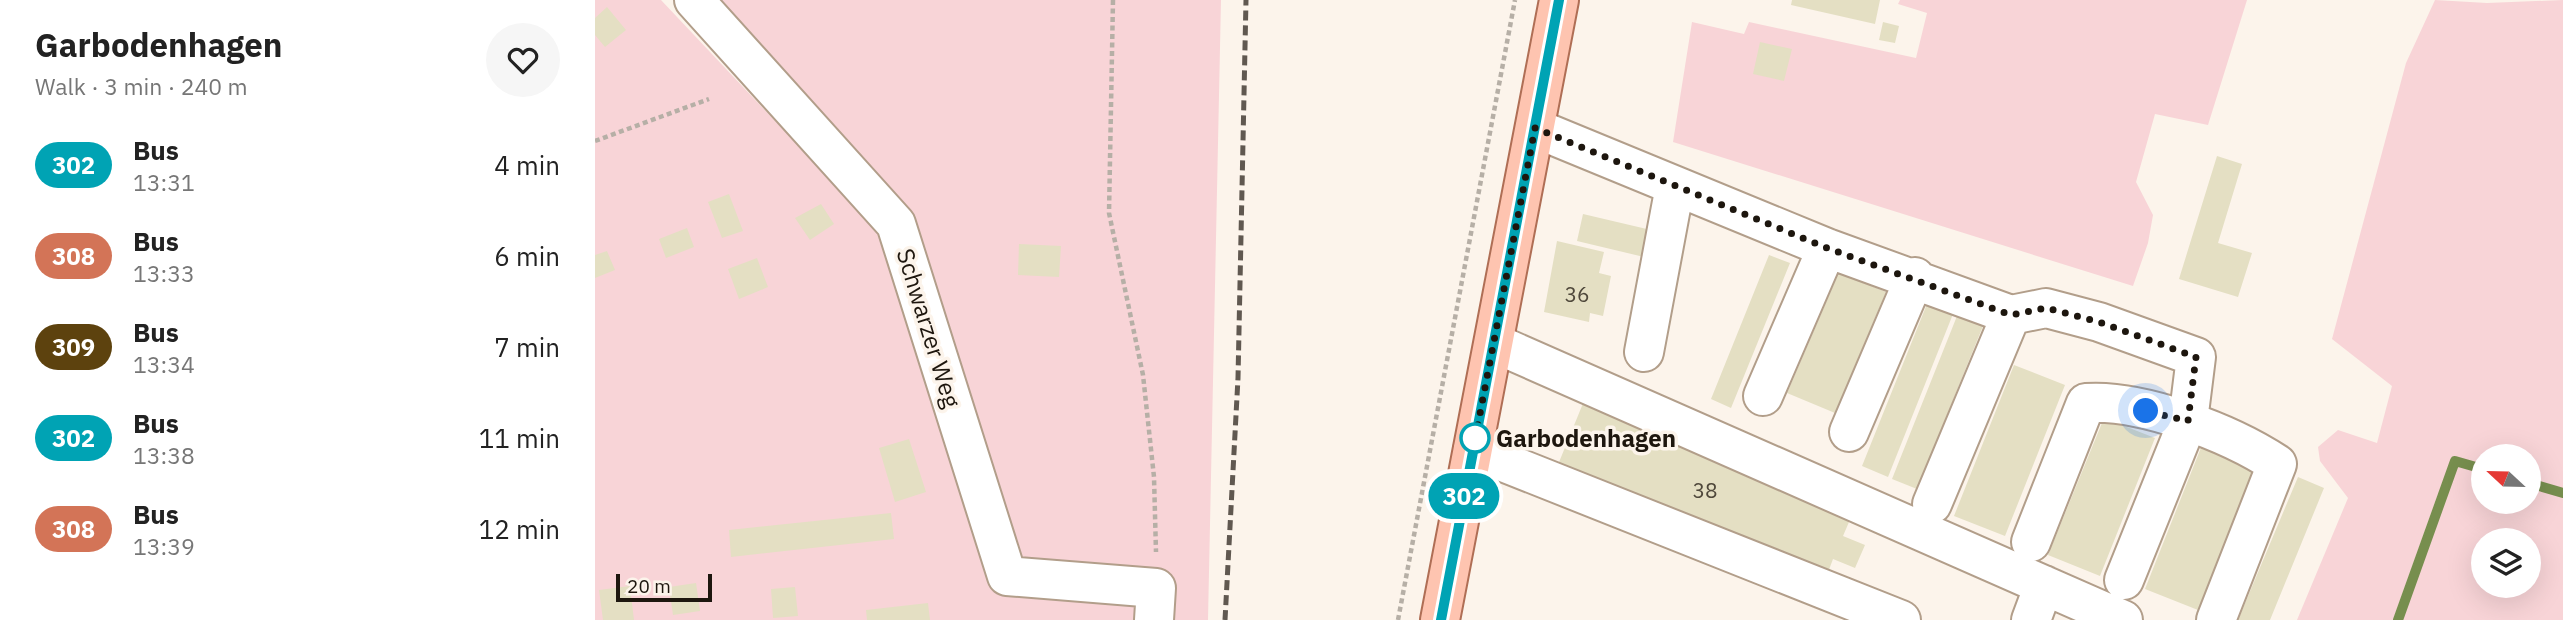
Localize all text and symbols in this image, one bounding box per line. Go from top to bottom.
text: Garbodenhagen [35,23,282,66]
button: heart [486,23,560,97]
text: Walk · 3 min · 240 m [35,71,248,101]
text: Bus [133,133,179,167]
text: 4 min [494,148,560,182]
text: 302 [52,149,95,181]
text: 13:31 [133,167,195,197]
text: Bus [133,224,179,258]
text: 6 min [494,239,560,273]
text: 308 [52,240,95,272]
street label: Schwarzer Weg [890,245,968,412]
text: 13:33 [133,258,195,288]
house number: 36 [1564,280,1590,308]
text: Bus [133,315,179,349]
text: 7 min [494,330,560,364]
text: 309 [52,331,95,363]
text: 13:34 [133,349,195,379]
your location [2128,393,2163,428]
text: Bus [133,406,179,440]
text: 11 min [479,421,560,455]
text: 302 [52,422,95,454]
place label: Garbodenhagen [1496,422,1676,454]
marker: Garbodenhagen [1460,423,1490,453]
text: 13:38 [133,440,195,470]
north arrow [2471,444,2541,514]
map controls [2471,444,2541,598]
line badge: 302 [1424,473,1504,519]
house number: 38 [1692,476,1718,504]
text: 302 [1442,480,1486,512]
text: Bus [133,497,179,531]
text: 12 min [479,512,560,546]
text: 308 [52,513,95,545]
button: layers [2471,528,2541,598]
text: 13:39 [133,531,195,561]
scale bar [616,571,712,603]
text: 20 m [627,574,671,598]

